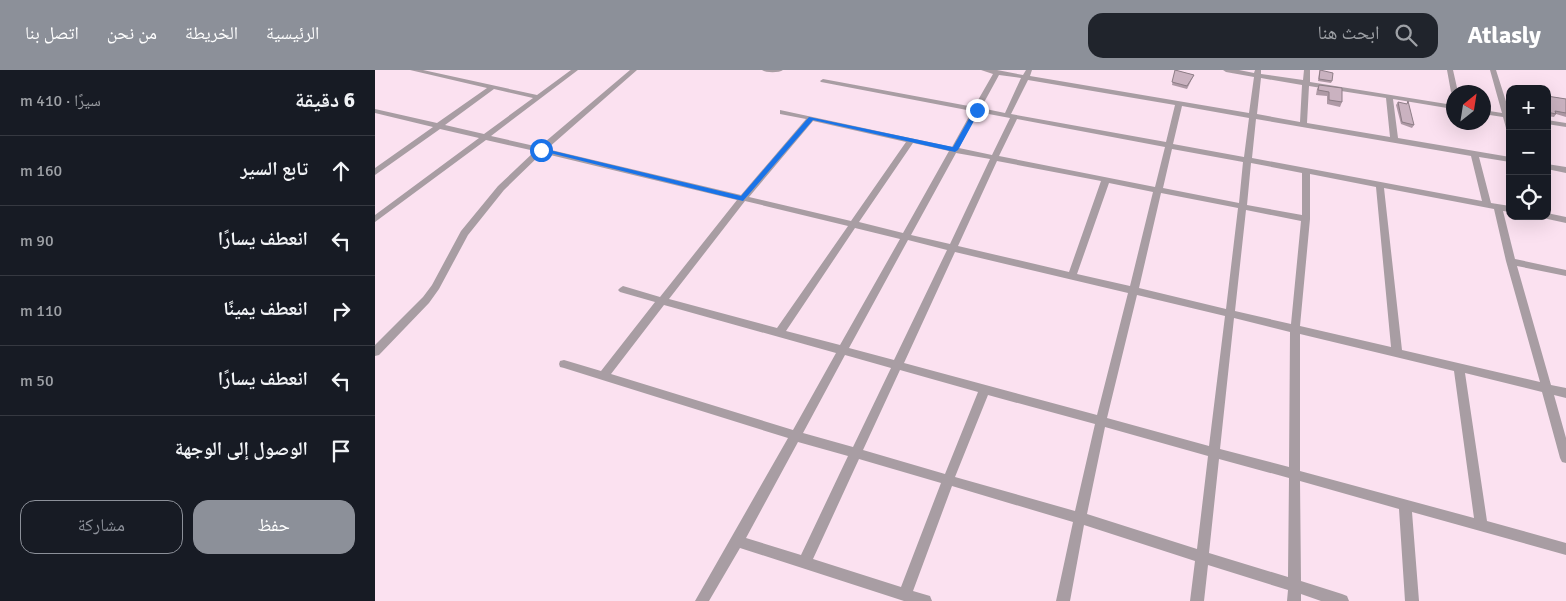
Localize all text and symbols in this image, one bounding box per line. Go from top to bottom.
search box [1088,13,1438,58]
text: Atlasly [1468,20,1541,50]
text: ابحث هنا [1317,21,1380,45]
icon: search [1392,21,1420,49]
text: اتصل بنا [25,22,79,44]
text: من نحن [107,22,157,44]
text: الخريطة [185,22,238,44]
text: الرئيسية [266,22,319,44]
north arrow [1446,85,1491,130]
map controls [1506,85,1551,220]
button: + [1506,85,1551,130]
text: 6 دقيقة [295,87,355,113]
text: سيرًا · 410 m [20,91,101,111]
route end [966,99,989,122]
button: − [1506,130,1551,175]
route start [530,139,553,162]
text: تابع السير [240,157,308,181]
icon: ahead [327,157,355,185]
text: 160 m [20,161,62,181]
button: locate [1506,175,1551,220]
text: انعطف يسارًا [218,227,308,251]
icon: left [327,227,355,255]
text: 90 m [20,231,54,251]
text: انعطف يمينًا [223,297,308,321]
icon: right [327,297,355,325]
text: 110 m [20,301,62,321]
text: انعطف يسارًا [218,367,308,391]
icon: left [327,367,355,395]
text: 50 m [20,371,54,391]
text: الوصول إلى الوجهة [175,437,308,461]
icon: arrive [327,437,355,465]
button: مشاركة [20,500,183,554]
button: حفظ [193,500,355,554]

